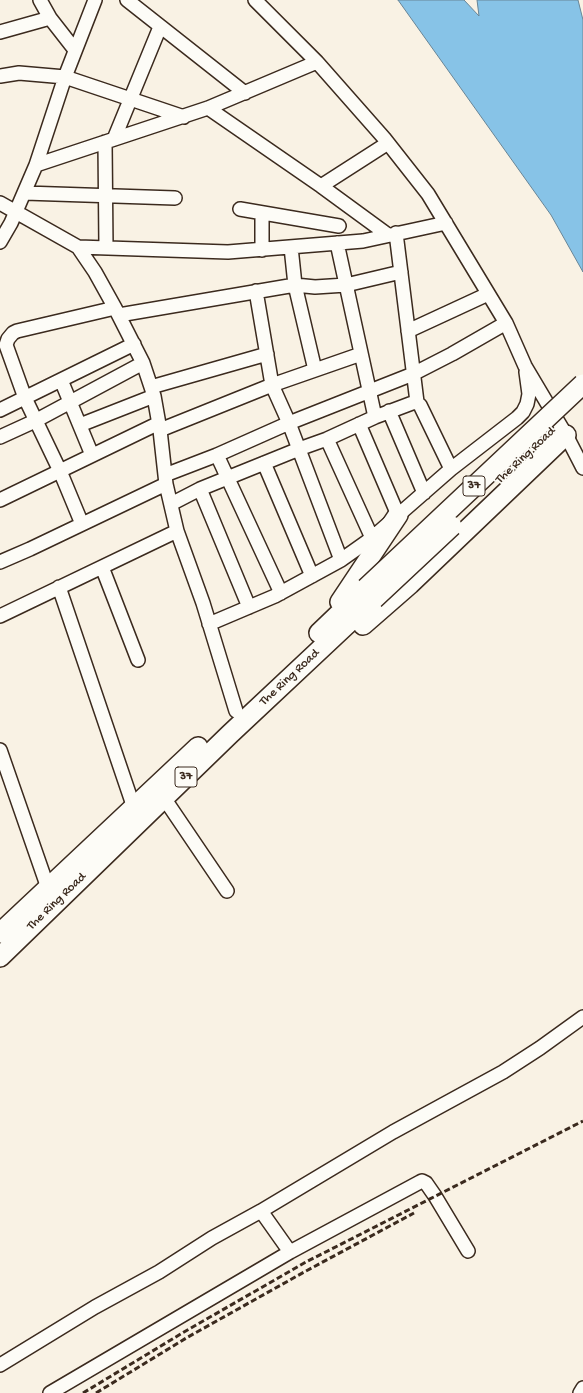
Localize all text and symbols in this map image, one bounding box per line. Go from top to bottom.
street label: The Ring Road [493,424,559,488]
road number: 37 [463,476,485,496]
street label: The Ring Road [257,646,323,710]
road number: 37 [175,767,197,787]
street label: The Ring Road [24,870,90,934]

